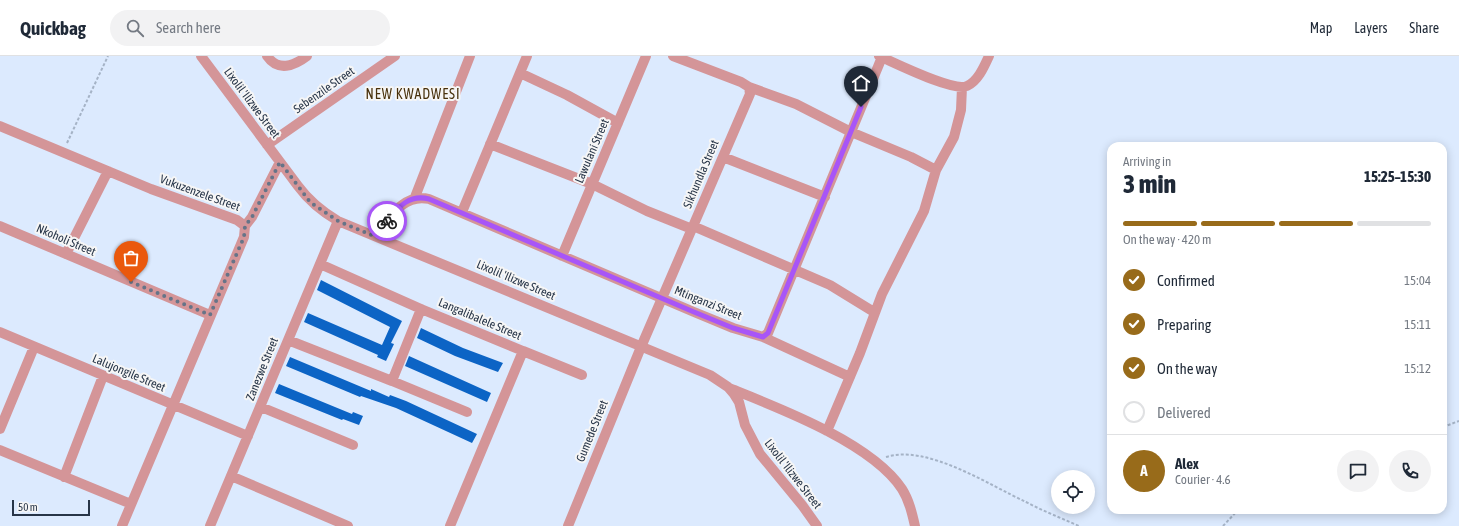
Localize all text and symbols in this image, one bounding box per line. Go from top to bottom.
search box [110,10,390,46]
text: Quickbag [20,17,86,39]
icon: search [124,17,146,39]
text: Search here [156,19,221,36]
text: Map [1310,20,1332,36]
text: Layers [1354,20,1387,36]
text: Share [1409,20,1439,36]
street label: Sebenzile Street [291,64,358,116]
street label: Lixolil 'Ilizwe Street [221,65,283,141]
pin [844,66,878,107]
icon: home [850,72,872,94]
district label: NEW KWADWESI [365,86,461,102]
street label: Lawulani Street [572,116,612,185]
street label: Sikhundla Street [680,137,722,210]
text: Arriving in [1123,154,1171,169]
text: 15:25–15:30 [1364,168,1431,185]
text: 3 min [1123,169,1176,199]
street label: Vukuzenzele Street [158,172,242,214]
courier [367,201,407,241]
icon: bike [376,210,398,232]
street label: Nkoholi Street [34,221,98,259]
text: On the way · 420 m [1123,232,1211,247]
pin [114,241,148,282]
icon: bag [120,247,142,269]
street label: Lixolil 'Ilizwe Street [474,257,558,303]
icon: check [1123,269,1145,291]
text: Confirmed [1157,272,1215,289]
text: 15:04 [1404,273,1431,288]
street label: Mtinganzi Street [672,283,744,323]
street label: Langalibalele Street [436,295,524,343]
icon: check [1123,313,1145,335]
text: Preparing [1157,316,1211,333]
text: 15:11 [1404,317,1431,332]
street label: Zanezwe Street [243,335,281,403]
street label: Lalujongile Street [90,351,168,395]
icon: check [1123,357,1145,379]
text: On the way [1157,360,1218,377]
text: 15:12 [1404,361,1431,376]
street label: Gumede Street [573,398,611,464]
text: Delivered [1157,404,1211,421]
street label: Lixolil 'Ilizwe Street [762,436,825,512]
button: chat [1337,450,1379,492]
button: phone [1389,450,1431,492]
text: Alex [1175,455,1199,472]
text: A [1140,462,1148,479]
map controls [1051,470,1095,514]
button: locate [1051,470,1095,514]
text: Courier · 4.6 [1175,472,1231,487]
scale bar [12,498,90,517]
text: 50 m [18,501,38,513]

